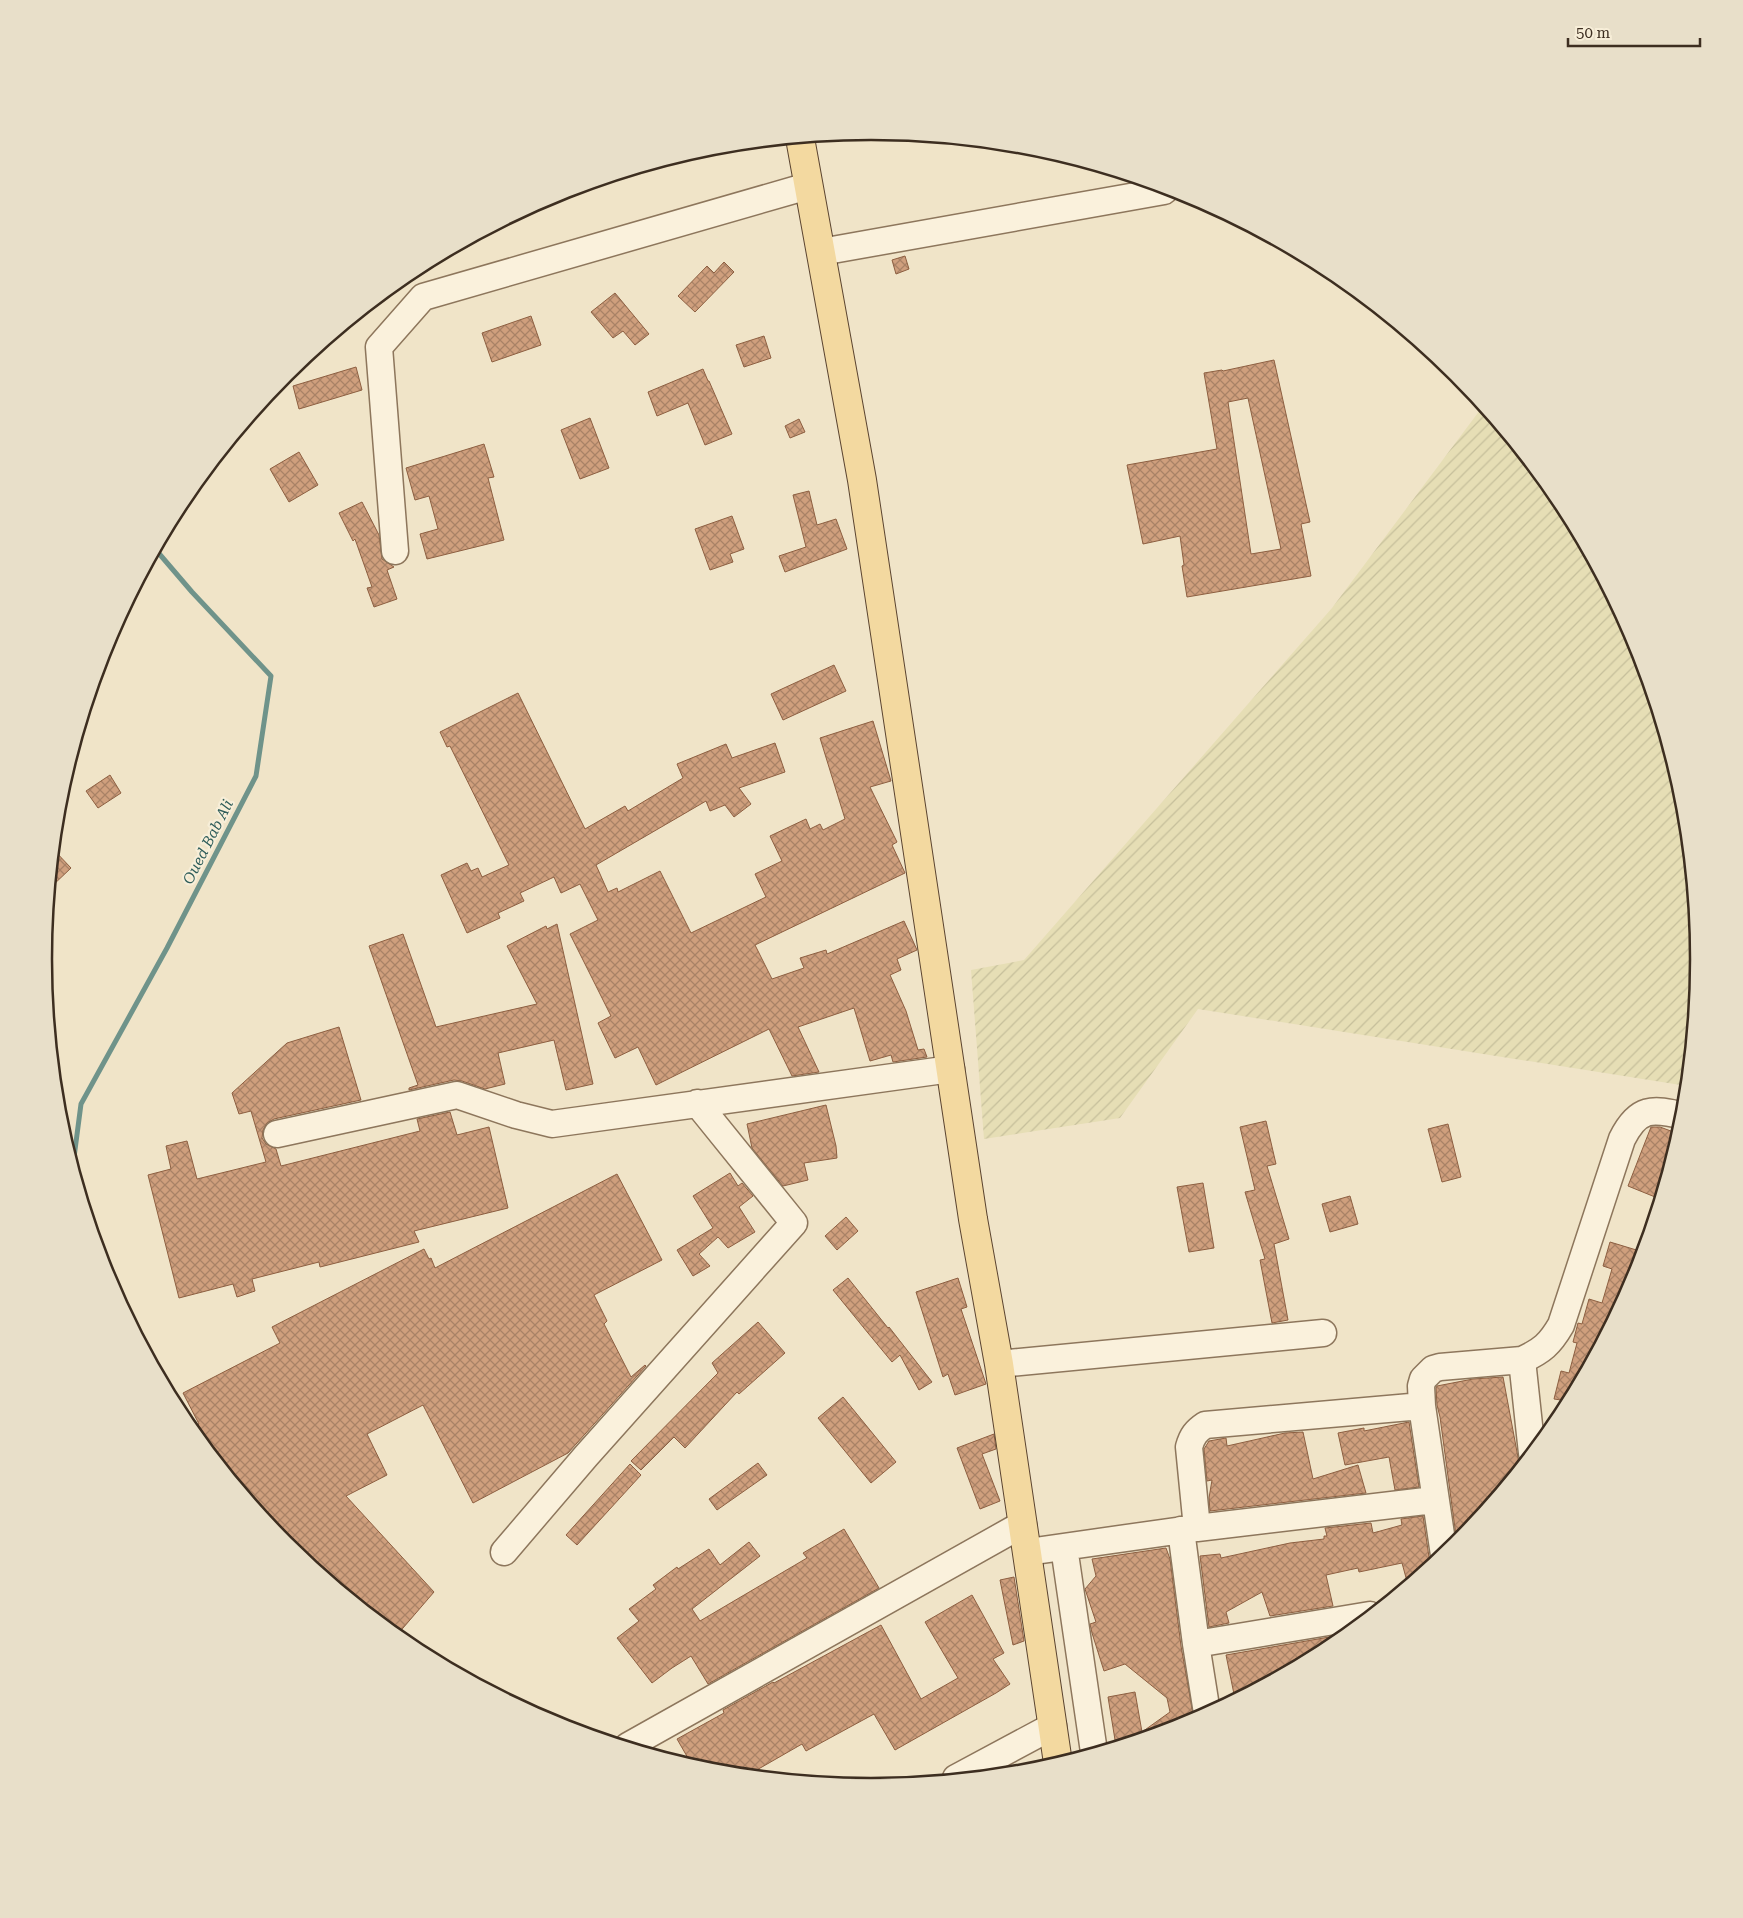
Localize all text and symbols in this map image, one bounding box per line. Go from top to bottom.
scale bar [1568,15,1700,47]
text: 50 m [1576,24,1611,42]
water label: Oued Bab Ali [179,797,237,887]

